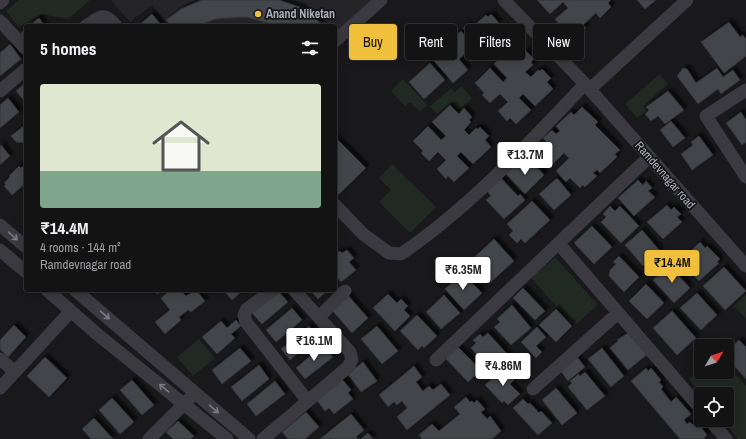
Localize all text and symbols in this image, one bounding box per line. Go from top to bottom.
place label: Anand Niketan [266,6,335,22]
marker: Anand Niketan [253,9,263,19]
chip: Buy [349,24,397,60]
chip: Rent [405,24,457,60]
chip: Filters [465,24,525,60]
chip: New [533,24,584,60]
text: 5 homes [40,37,97,60]
icon: filters [299,37,321,59]
icon: home [145,110,217,182]
street label: Ramdevnagar road [631,138,699,212]
pin: ₹13.7M [492,142,558,176]
text: ₹13.7M [506,146,544,163]
text: ₹14.4M [40,216,89,239]
one-way arrow [8,232,18,241]
text: 4 rooms · 144 m² [40,239,121,256]
pin: ₹14.4M [639,250,705,284]
text: ₹14.4M [653,254,691,271]
text: Ramdevnagar road [40,256,131,273]
pin: ₹6.35M [430,257,496,291]
text: ₹6.35M [444,261,482,278]
one-way arrow [99,311,110,320]
pin: ₹16.1M [281,328,347,362]
text: ₹16.1M [295,332,333,349]
north arrow [694,339,734,379]
map controls [694,339,734,427]
pin: ₹4.86M [470,353,536,387]
text: ₹4.86M [484,357,522,374]
one-way arrow [159,383,170,392]
button: locate [694,387,734,427]
one-way arrow [209,404,219,414]

